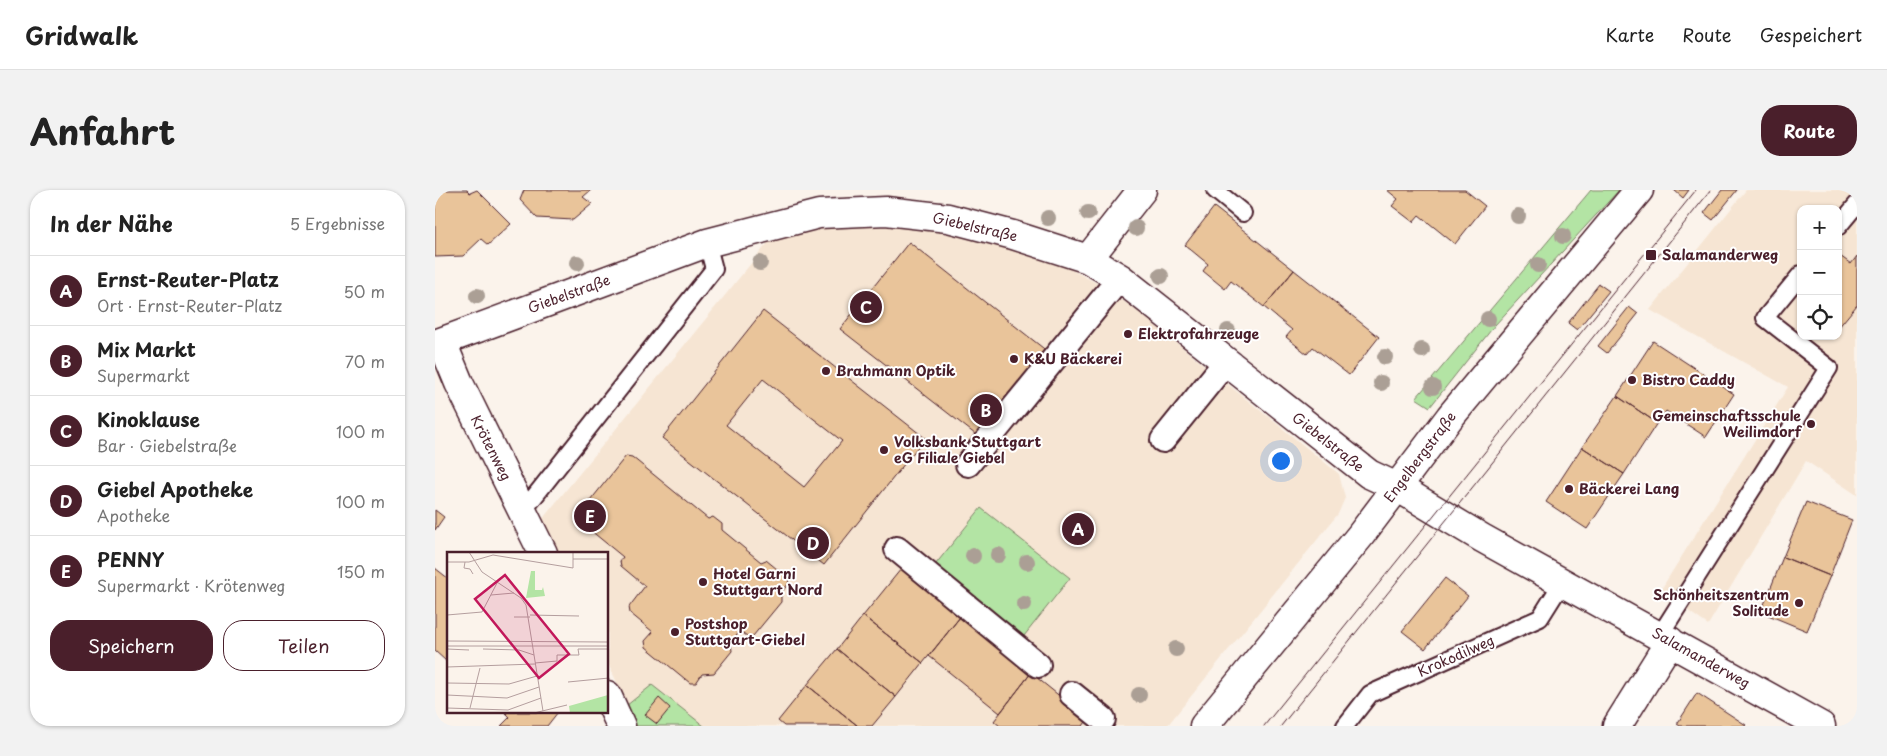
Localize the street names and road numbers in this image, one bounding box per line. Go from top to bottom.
street label: Giebelstraße [931,207,1019,246]
street label: Giebelstraße [525,269,613,318]
street label: Giebelstraße [1288,407,1369,476]
street label: Engelbergstraße [1379,407,1461,506]
street label: Krötenweg [466,411,517,484]
street label: Salamanderweg [1648,622,1754,693]
street label: Krokodilweg [1414,629,1498,682]

